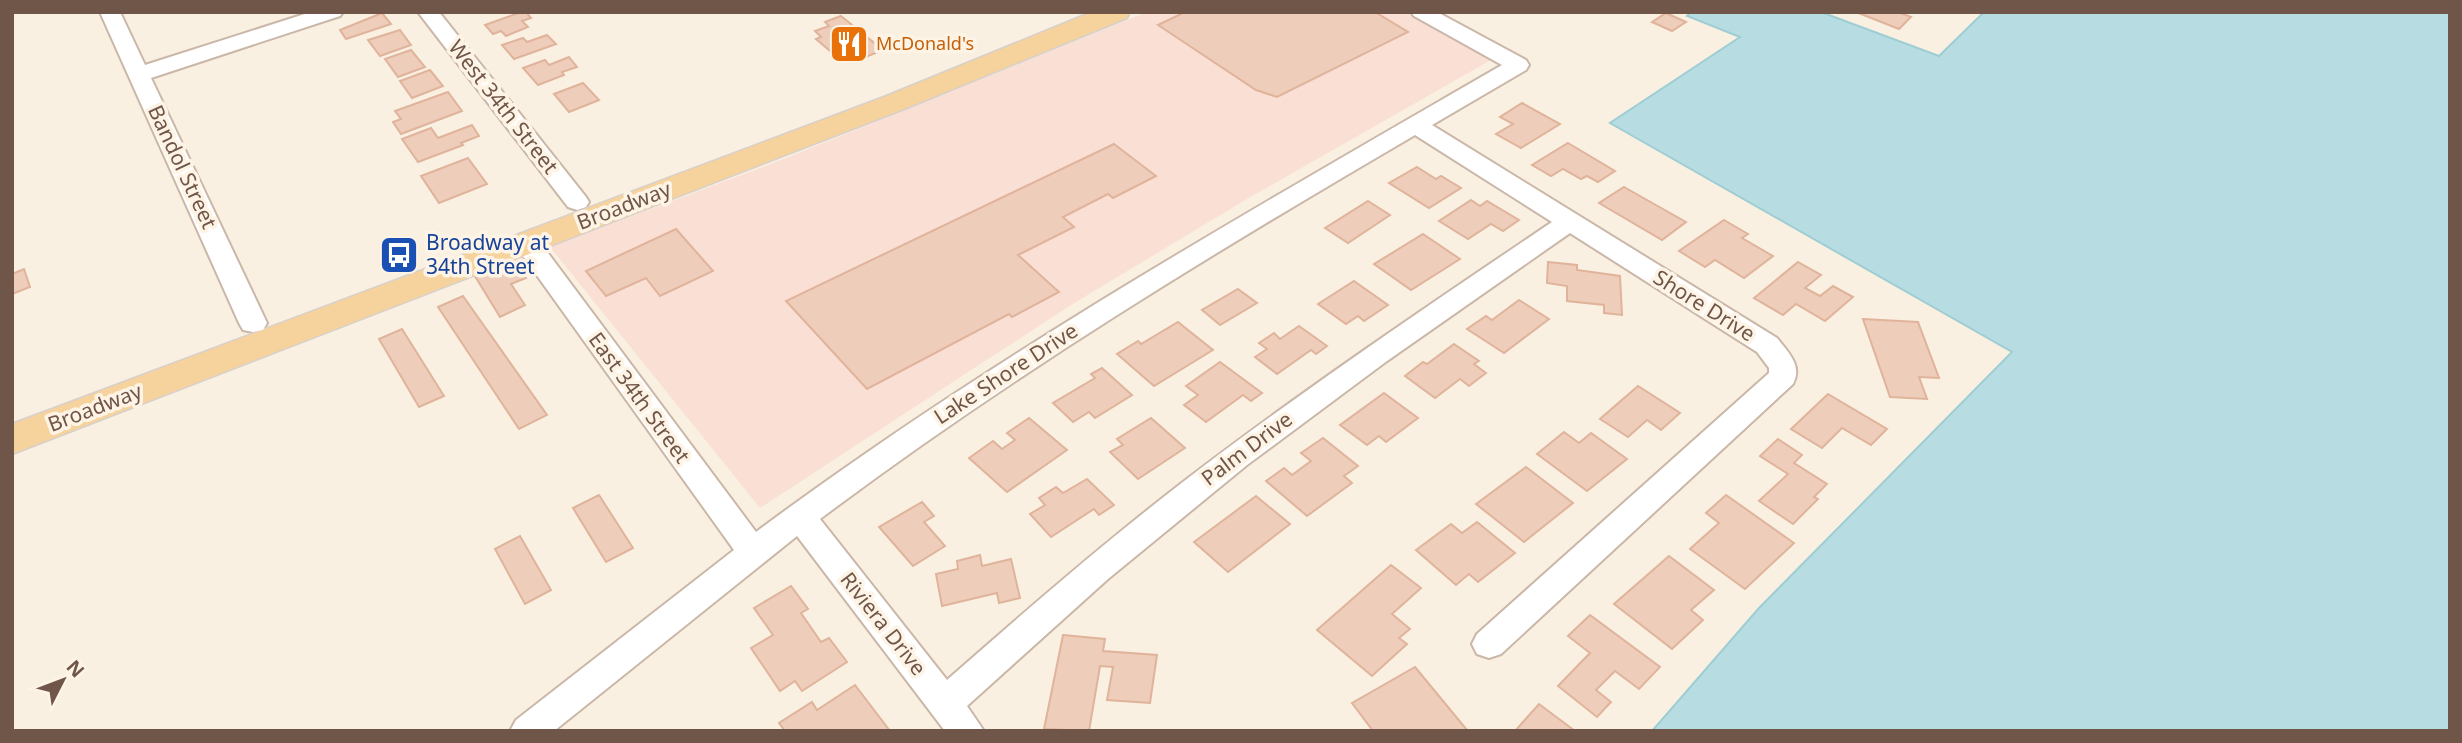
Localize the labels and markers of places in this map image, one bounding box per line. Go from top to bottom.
restaurant icon: McDonald's [828,23,870,65]
place label: McDonald's [876,31,974,55]
place label: Broadway at 34th Street [426,228,550,280]
bus stop icon: Broadway at 34th Street [378,234,420,276]

